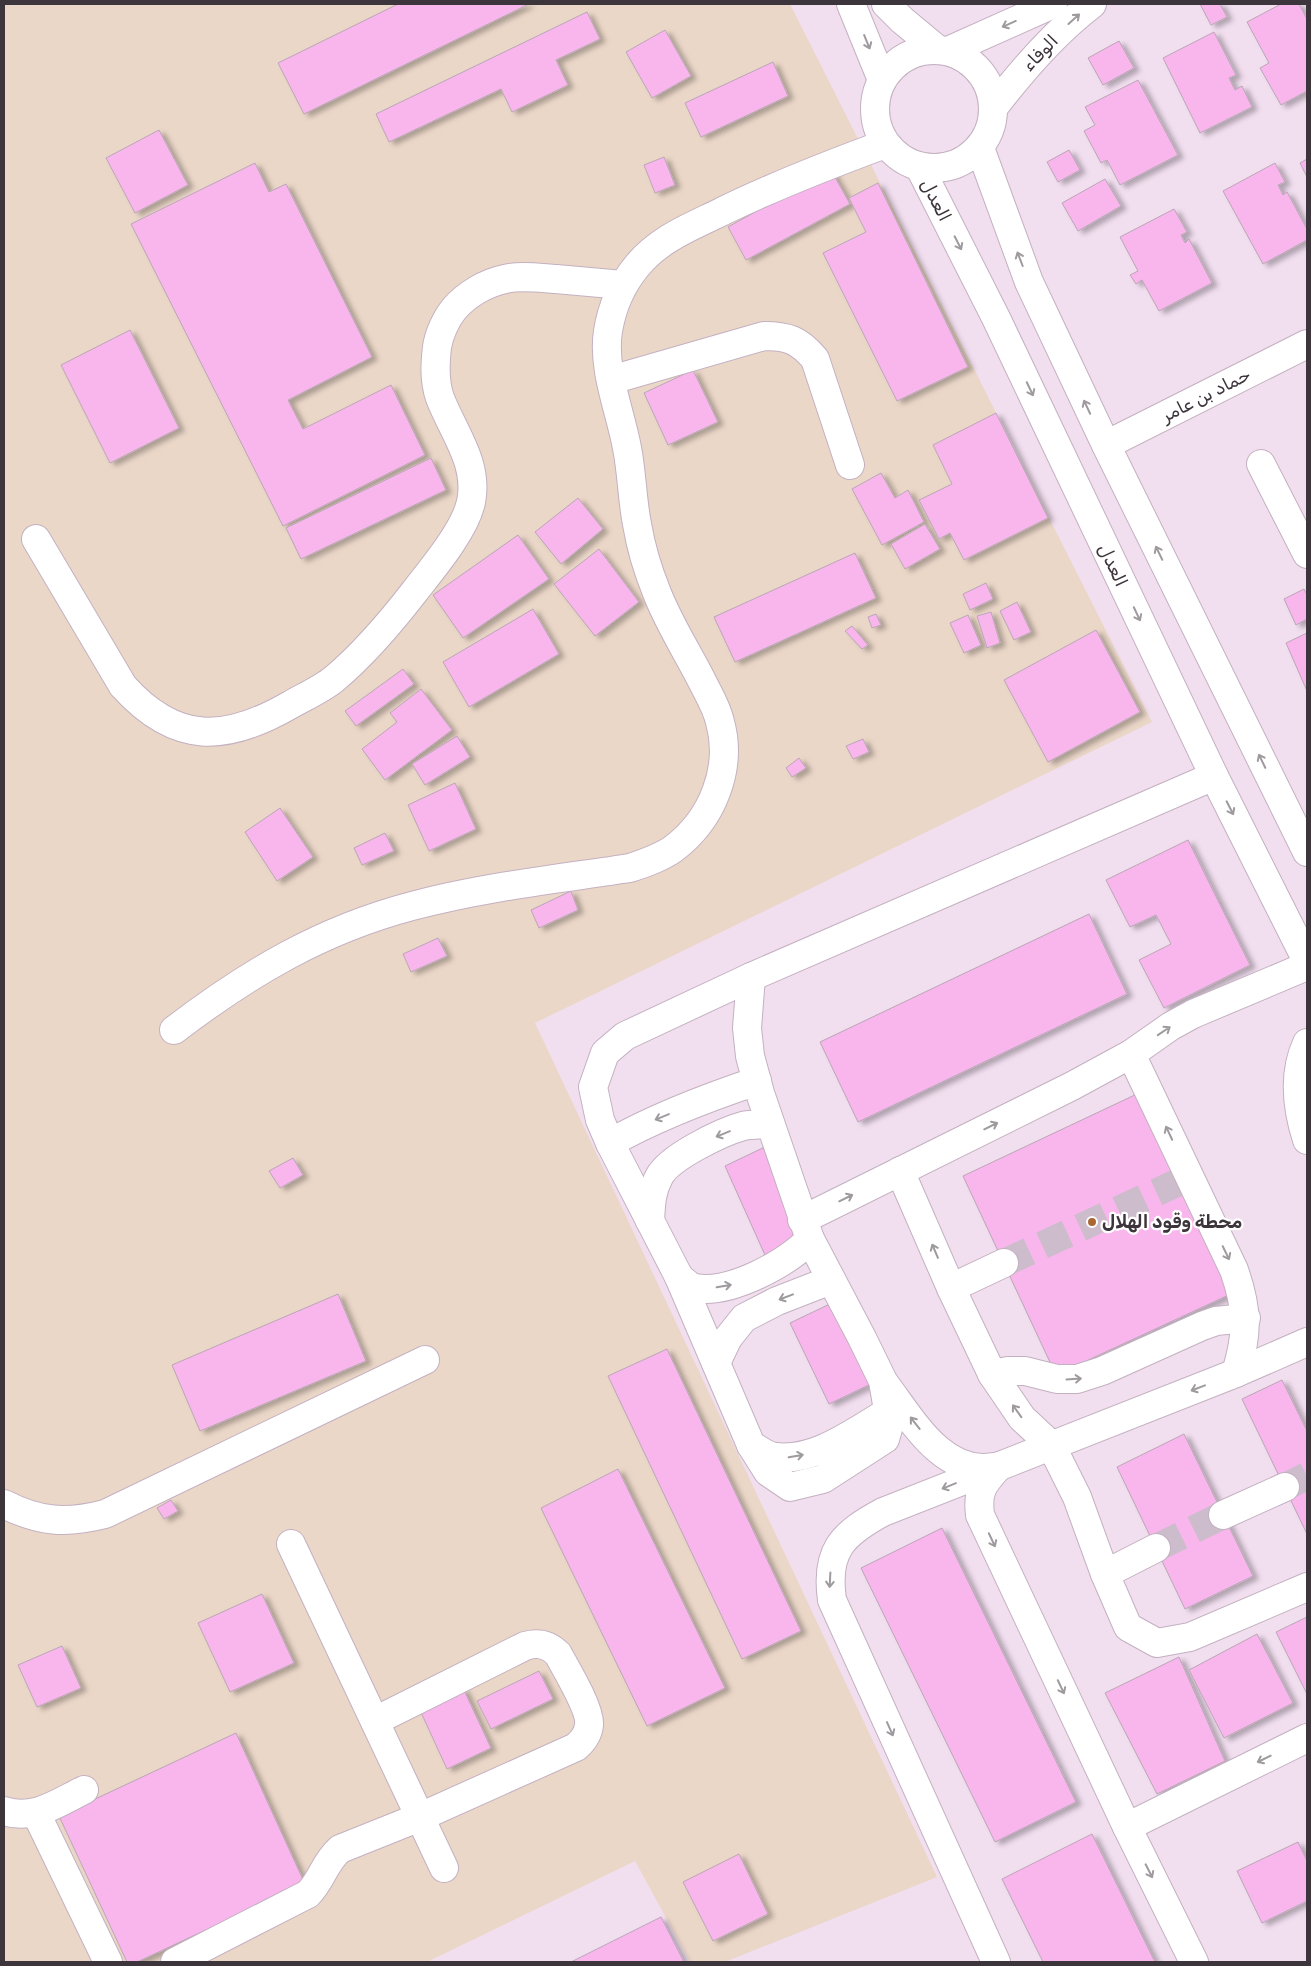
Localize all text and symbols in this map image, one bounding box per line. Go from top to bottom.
one-way arrow [1067,14,1080,25]
one-way arrow [1002,19,1017,29]
street label: الوفاء [1017,30,1063,76]
one-way arrow [863,33,872,49]
street label: العدل [916,175,956,225]
one-way arrow [954,235,963,250]
one-way arrow [1015,252,1024,267]
street label: حماد بن عامر [1157,363,1254,427]
one-way arrow [1025,381,1035,396]
one-way arrow [1082,400,1092,415]
street label: العدل [1094,540,1132,590]
one-way arrow [1154,545,1164,560]
one-way arrow [1132,607,1142,622]
one-way arrow [1257,754,1266,769]
one-way arrow [1226,800,1235,815]
one-way arrow [1157,1026,1171,1036]
one-way arrow [655,1113,670,1122]
one-way arrow [983,1121,998,1130]
one-way arrow [1164,1126,1173,1141]
one-way arrow [716,1130,731,1139]
one-way arrow [838,1193,853,1202]
place label: محطة وقود الهلال [1102,1211,1242,1233]
marker: محطة وقود الهلال [1086,1216,1098,1228]
one-way arrow [929,1244,939,1259]
one-way arrow [1221,1245,1231,1260]
one-way arrow [716,1280,732,1290]
one-way arrow [779,1293,794,1303]
one-way arrow [1066,1374,1082,1383]
one-way arrow [1191,1384,1206,1393]
one-way arrow [1012,1404,1022,1418]
one-way arrow [910,1417,921,1430]
one-way arrow [788,1450,804,1460]
one-way arrow [942,1482,957,1491]
one-way arrow [988,1532,998,1547]
one-way arrow [826,1571,835,1587]
one-way arrow [1056,1680,1066,1695]
one-way arrow [886,1721,895,1736]
one-way arrow [1256,1755,1271,1765]
one-way arrow [1145,1863,1154,1878]

